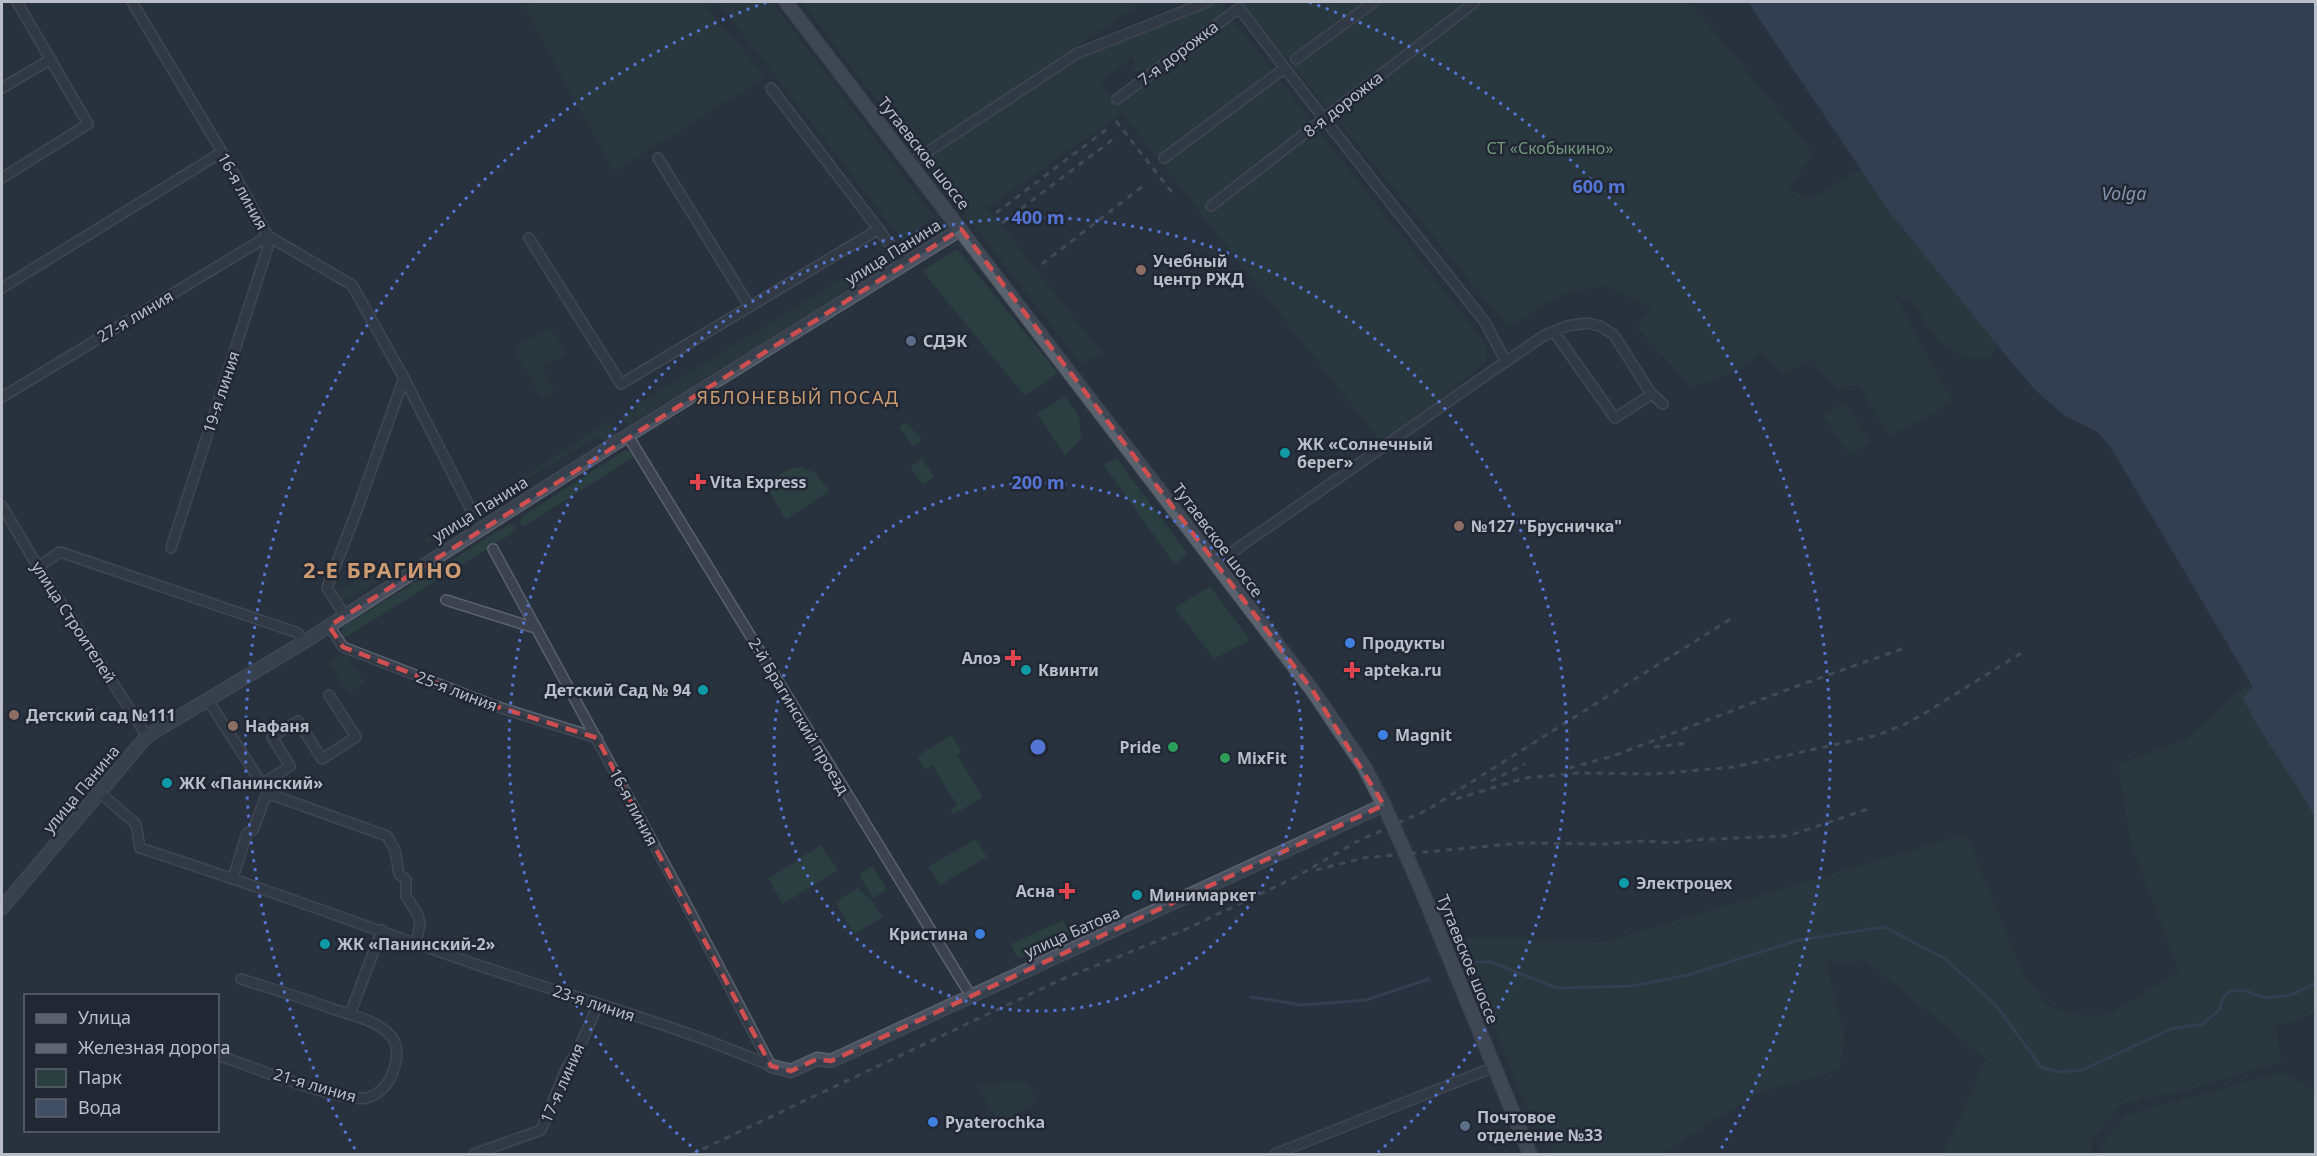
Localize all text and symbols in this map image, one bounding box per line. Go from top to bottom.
street label: 7-я дорожка [1133,16,1223,90]
street label: 8-я дорожка [1299,66,1387,142]
street label: Тутаевское шоссе [873,92,975,214]
park label: СТ «Скобыкино» [1487,137,1613,159]
street label: 16-я линия [213,148,273,234]
text: 600 m [1572,174,1626,198]
water label: Volga [2102,181,2147,205]
text: 400 m [1011,205,1065,229]
street label: улица Панина [841,214,945,290]
place label: Учебный центр РЖД [1153,250,1244,290]
marker: Учебный центр РЖД [1134,263,1148,277]
street label: 27-я линия [93,285,177,347]
place label: СДЭК [923,330,968,352]
marker: СДЭК [904,334,918,348]
street label: 19-я линия [197,348,245,436]
district label: ЯБЛОНЕВЫЙ ПОСАД [697,385,899,409]
place label: ЖК «Солнечный берег» [1297,433,1433,473]
marker: ЖК «Солнечный берег» [1278,446,1292,460]
text: 200 m [1011,470,1065,494]
street label: улица Панина [428,471,532,547]
place label: Vita Express [710,471,807,493]
marker: Vita Express [691,475,705,489]
street label: Тутаевское шоссе [1168,478,1268,602]
place label: №127 "Брусничка" [1471,515,1622,537]
marker: №127 "Брусничка" [1452,519,1466,533]
district label: 2-Е БРАГИНО [303,554,463,584]
street label: улица Строителей [26,557,122,687]
place label: Продукты [1362,632,1445,654]
street label: 2-й Брагинский проезд [743,633,855,799]
marker: Продукты [1343,636,1357,650]
place label: Алоэ [962,647,1001,669]
marker: Алоэ [1006,651,1020,665]
place label: Квинти [1038,659,1099,681]
place label: apteka.ru [1364,659,1442,681]
marker: Квинти [1019,663,1033,677]
marker: apteka.ru [1345,663,1359,677]
street label: 25-я линия [413,665,501,717]
place label: Детский Сад № 94 [544,679,691,701]
marker: Детский Сад № 94 [696,683,710,697]
place label: Детский сад №111 [26,704,176,726]
marker: Детский сад №111 [7,708,21,722]
place label: Нафаня [245,715,310,737]
marker: Нафаня [226,719,240,733]
place label: Magnit [1395,724,1452,746]
marker: Magnit [1376,728,1390,742]
place label: Pride [1119,736,1161,758]
centre of rings [1028,737,1048,757]
street label: улица Панина [38,740,124,838]
marker: Pride [1166,740,1180,754]
place label: MixFit [1237,747,1287,769]
marker: MixFit [1218,751,1232,765]
street label: 16-я линия [604,764,664,850]
place label: ЖК «Панинский» [179,772,323,794]
marker: ЖК «Панинский» [160,776,174,790]
place label: Электроцех [1636,872,1733,894]
marker: Электроцех [1617,876,1631,890]
place label: Асна [1016,880,1055,902]
marker: Асна [1060,884,1074,898]
place label: Минимаркет [1149,884,1256,906]
marker: Минимаркет [1130,888,1144,902]
street label: Тутаевское шоссе [1432,891,1504,1027]
street label: улица Батова [1021,901,1123,963]
place label: Кристина [889,923,968,945]
marker: Кристина [973,927,987,941]
place label: ЖК «Панинский-2» [337,933,496,955]
marker: ЖК «Панинский-2» [318,937,332,951]
street label: 23-я линия [550,979,638,1027]
legend [24,994,219,1132]
text: Улица [78,1005,131,1029]
text: Железная дорога [78,1035,230,1059]
street label: 17-я линия [535,1040,589,1126]
street label: 21-я линия [271,1063,359,1107]
text: Парк [78,1065,122,1089]
text: Вода [78,1095,121,1119]
place label: Почтовое отделение №33 [1477,1106,1603,1146]
place label: Pyaterochka [945,1111,1045,1133]
marker: Pyaterochka [926,1115,940,1129]
marker: Почтовое отделение №33 [1458,1119,1472,1133]

